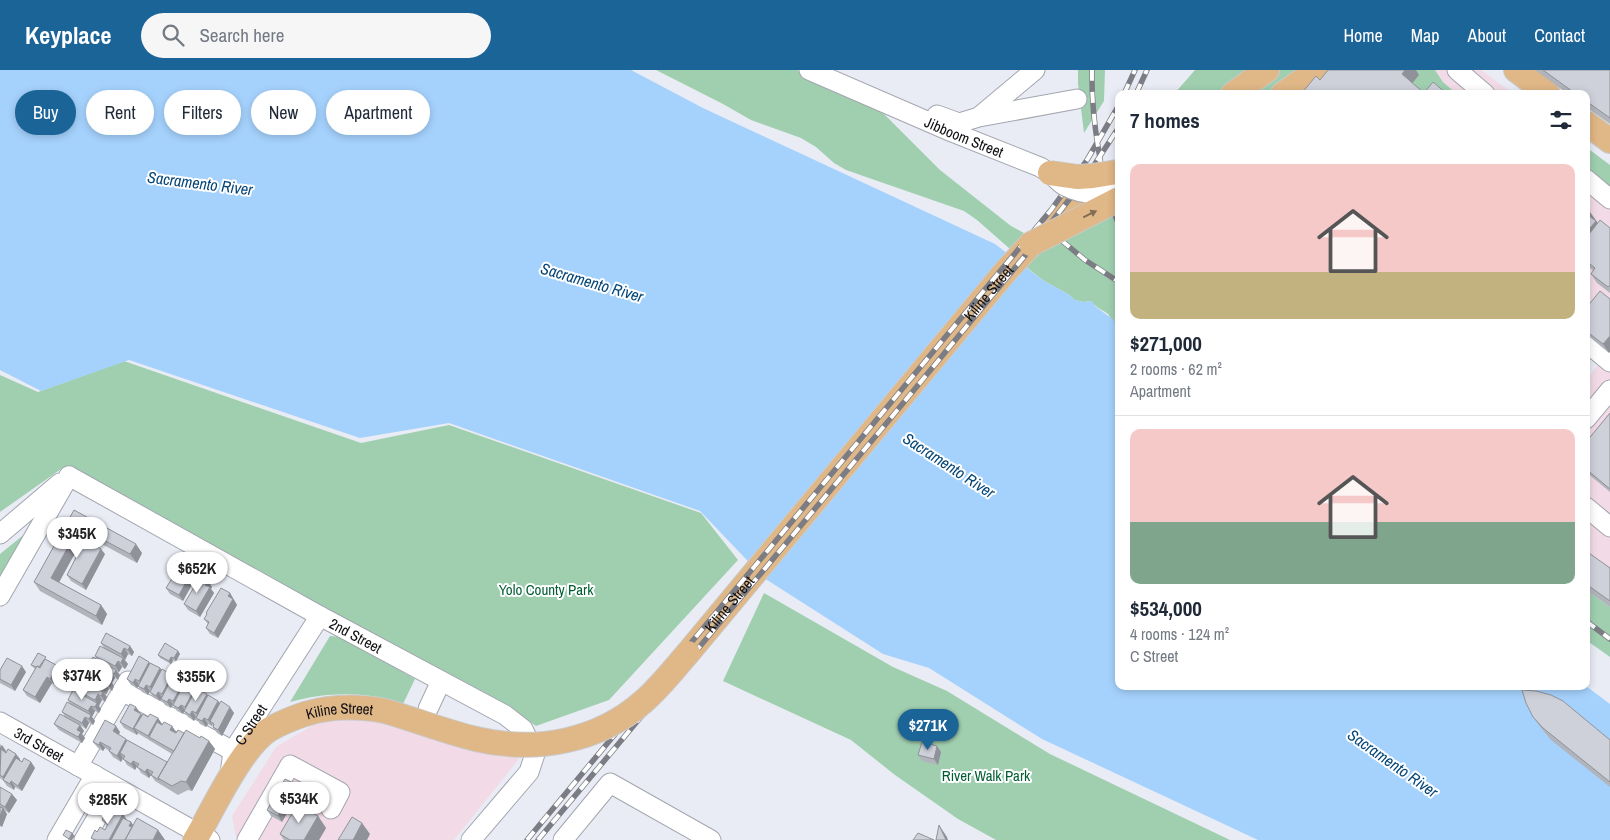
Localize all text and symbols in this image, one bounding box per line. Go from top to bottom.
search box [141,13,491,58]
text: Keyplace [25,19,111,51]
icon: search [159,21,187,49]
text: Search here [199,22,284,48]
text: Home [1343,23,1383,48]
text: Map [1411,23,1440,48]
text: About [1468,23,1506,48]
text: Contact [1534,23,1585,48]
chip: Buy [15,90,76,135]
chip: Rent [86,90,154,135]
chip: Filters [164,90,241,135]
chip: New [251,90,316,135]
chip: Apartment [326,90,430,135]
text: 7 homes [1130,106,1200,135]
icon: filters [1547,106,1575,134]
street label: Jibboom Street [922,111,1007,162]
water label: Sacramento River [146,166,254,200]
icon: home [1308,196,1398,286]
one-way arrow [1083,210,1097,218]
water label: Sacramento River [538,257,646,307]
street label: Kiline Street [958,259,1018,325]
text: $271,000 [1130,329,1202,358]
text: 2 rooms · 62 m² [1130,358,1222,380]
text: Apartment [1130,380,1191,402]
water label: Sacramento River [899,427,1000,503]
icon: home [1308,462,1398,552]
pin: $345K [42,516,112,559]
text: $345K [58,522,96,544]
pin: $652K [162,552,232,594]
text: $652K [178,557,216,579]
street label: Kiline Street [699,571,759,637]
park label: Yolo County Park [499,579,594,600]
text: $534,000 [1130,594,1202,623]
street label: 2nd Street [326,612,386,658]
text: 4 rooms · 124 m² [1130,623,1229,645]
text: C Street [1130,645,1178,667]
pin: $374K [47,658,117,701]
pin: $355K [161,660,231,702]
text: $374K [63,664,101,686]
text: $355K [177,665,215,687]
street label: Kiline Street [303,697,375,724]
street label: C Street [229,699,272,749]
pin: $271K [893,708,963,751]
text: $271K [909,714,947,736]
street label: 3rd Street [11,722,68,767]
water label: Sacramento River [1343,724,1443,803]
park label: River Walk Park [942,765,1031,786]
pin: $285K [73,782,143,825]
pin: $534K [264,782,334,824]
text: $534K [280,787,318,809]
text: $285K [89,788,127,810]

